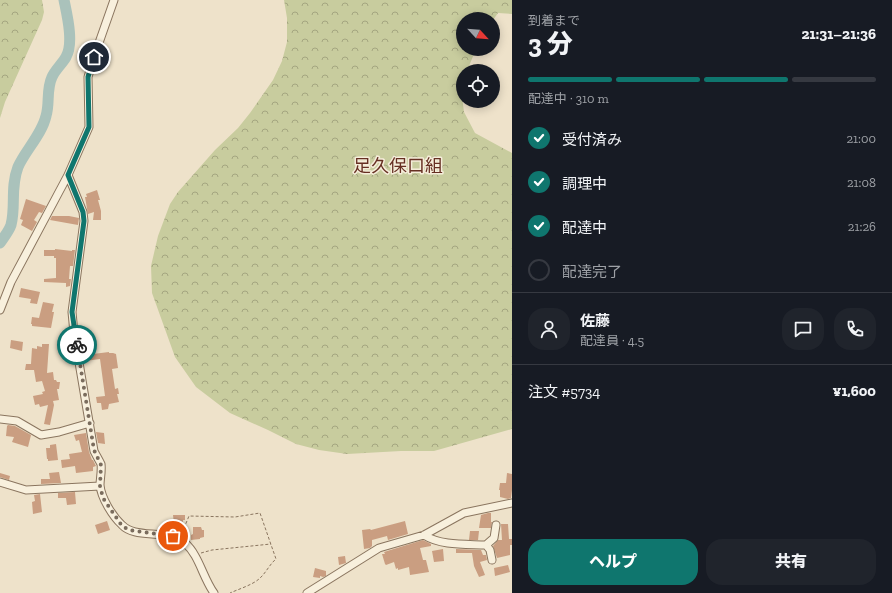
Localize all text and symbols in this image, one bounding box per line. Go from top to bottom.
north arrow [456,12,500,56]
map controls [456,12,500,108]
text: 到着まで [528,13,580,28]
text: 21:31–21:36 [801,25,876,43]
text: 3 分 [528,28,573,60]
pin [77,40,111,74]
icon: home [83,46,105,68]
button: locate [456,64,500,108]
text: 配達中 · 310 m [528,91,609,106]
icon: check [528,127,550,149]
text: 受付済み [562,131,622,149]
text: 21:00 [846,131,876,146]
district label: 足久保口組 [353,155,443,177]
icon: check [528,171,550,193]
text: 調理中 [562,175,607,193]
text: 21:08 [847,175,876,190]
icon: check [528,215,550,237]
text: 配達中 [562,219,607,237]
text: 21:26 [848,219,876,234]
text: 配達完了 [562,263,622,281]
button: person [528,308,570,350]
button: chat [782,308,824,350]
button: phone [834,308,876,350]
text: 佐藤 [580,312,610,330]
courier [57,325,97,365]
text: 配達員 · 4.5 [580,333,644,348]
icon: bike [66,334,88,356]
text: ¥1,600 [833,382,876,400]
text: 注文 #5734 [528,383,600,401]
pin [156,519,190,553]
icon: bag [162,525,184,547]
button: ヘルプ [528,539,698,585]
button: 共有 [706,539,876,585]

